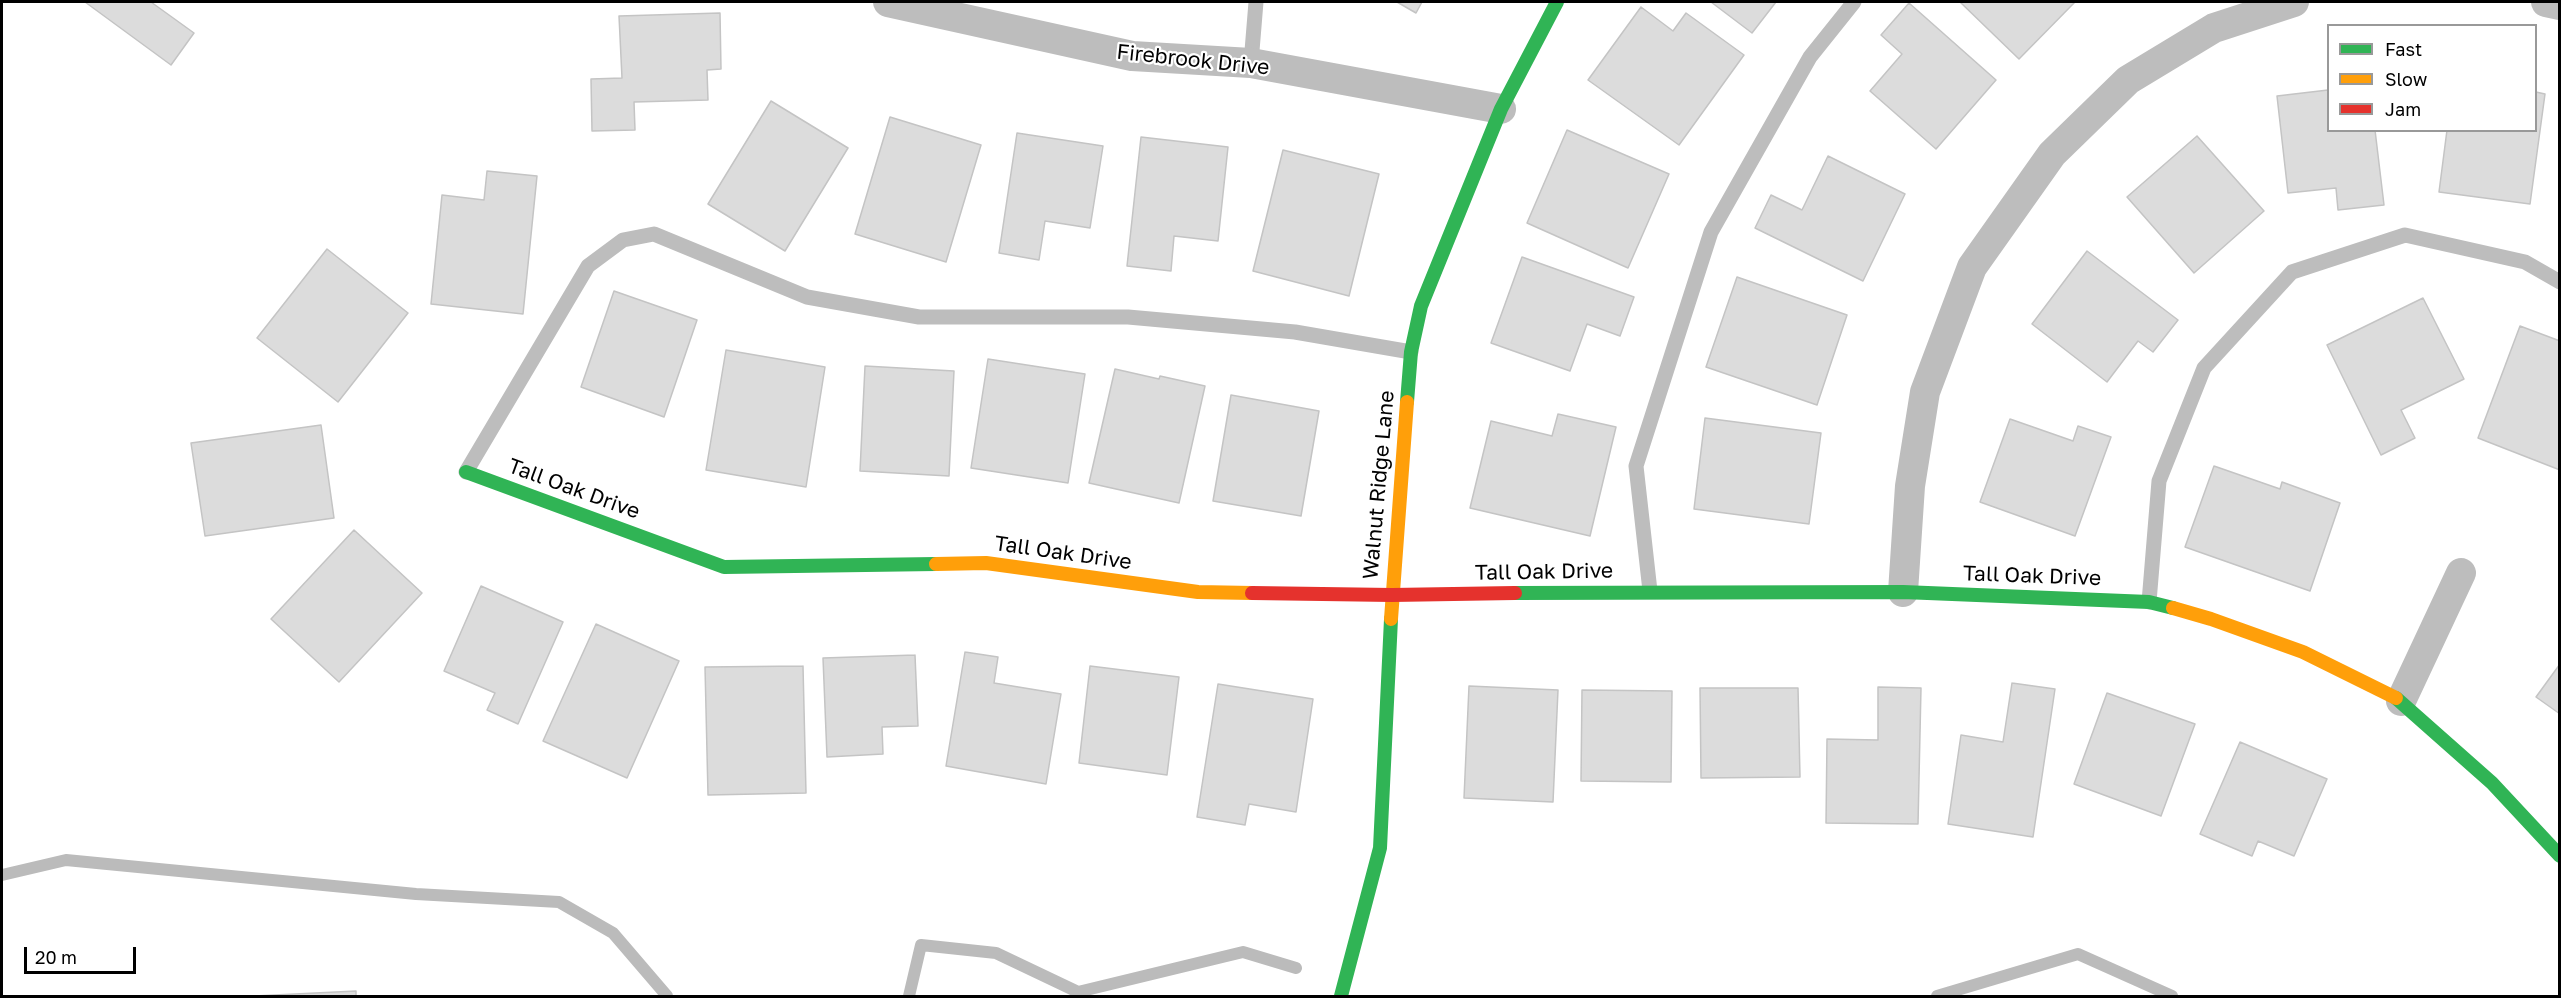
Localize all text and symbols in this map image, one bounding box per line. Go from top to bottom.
legend [2327,24,2537,132]
text: Fast [2385,38,2422,60]
street label: Firebrook Drive [1115,39,1271,81]
text: Slow [2385,68,2427,90]
text: Jam [2385,98,2421,120]
street label: Walnut Ridge Lane [1358,390,1400,580]
street label: Tall Oak Drive [505,454,643,524]
street label: Tall Oak Drive [993,531,1133,575]
street label: Tall Oak Drive [1475,558,1613,586]
street label: Tall Oak Drive [1962,561,2102,591]
scale bar [27,935,140,973]
text: 20 m [35,946,77,968]

